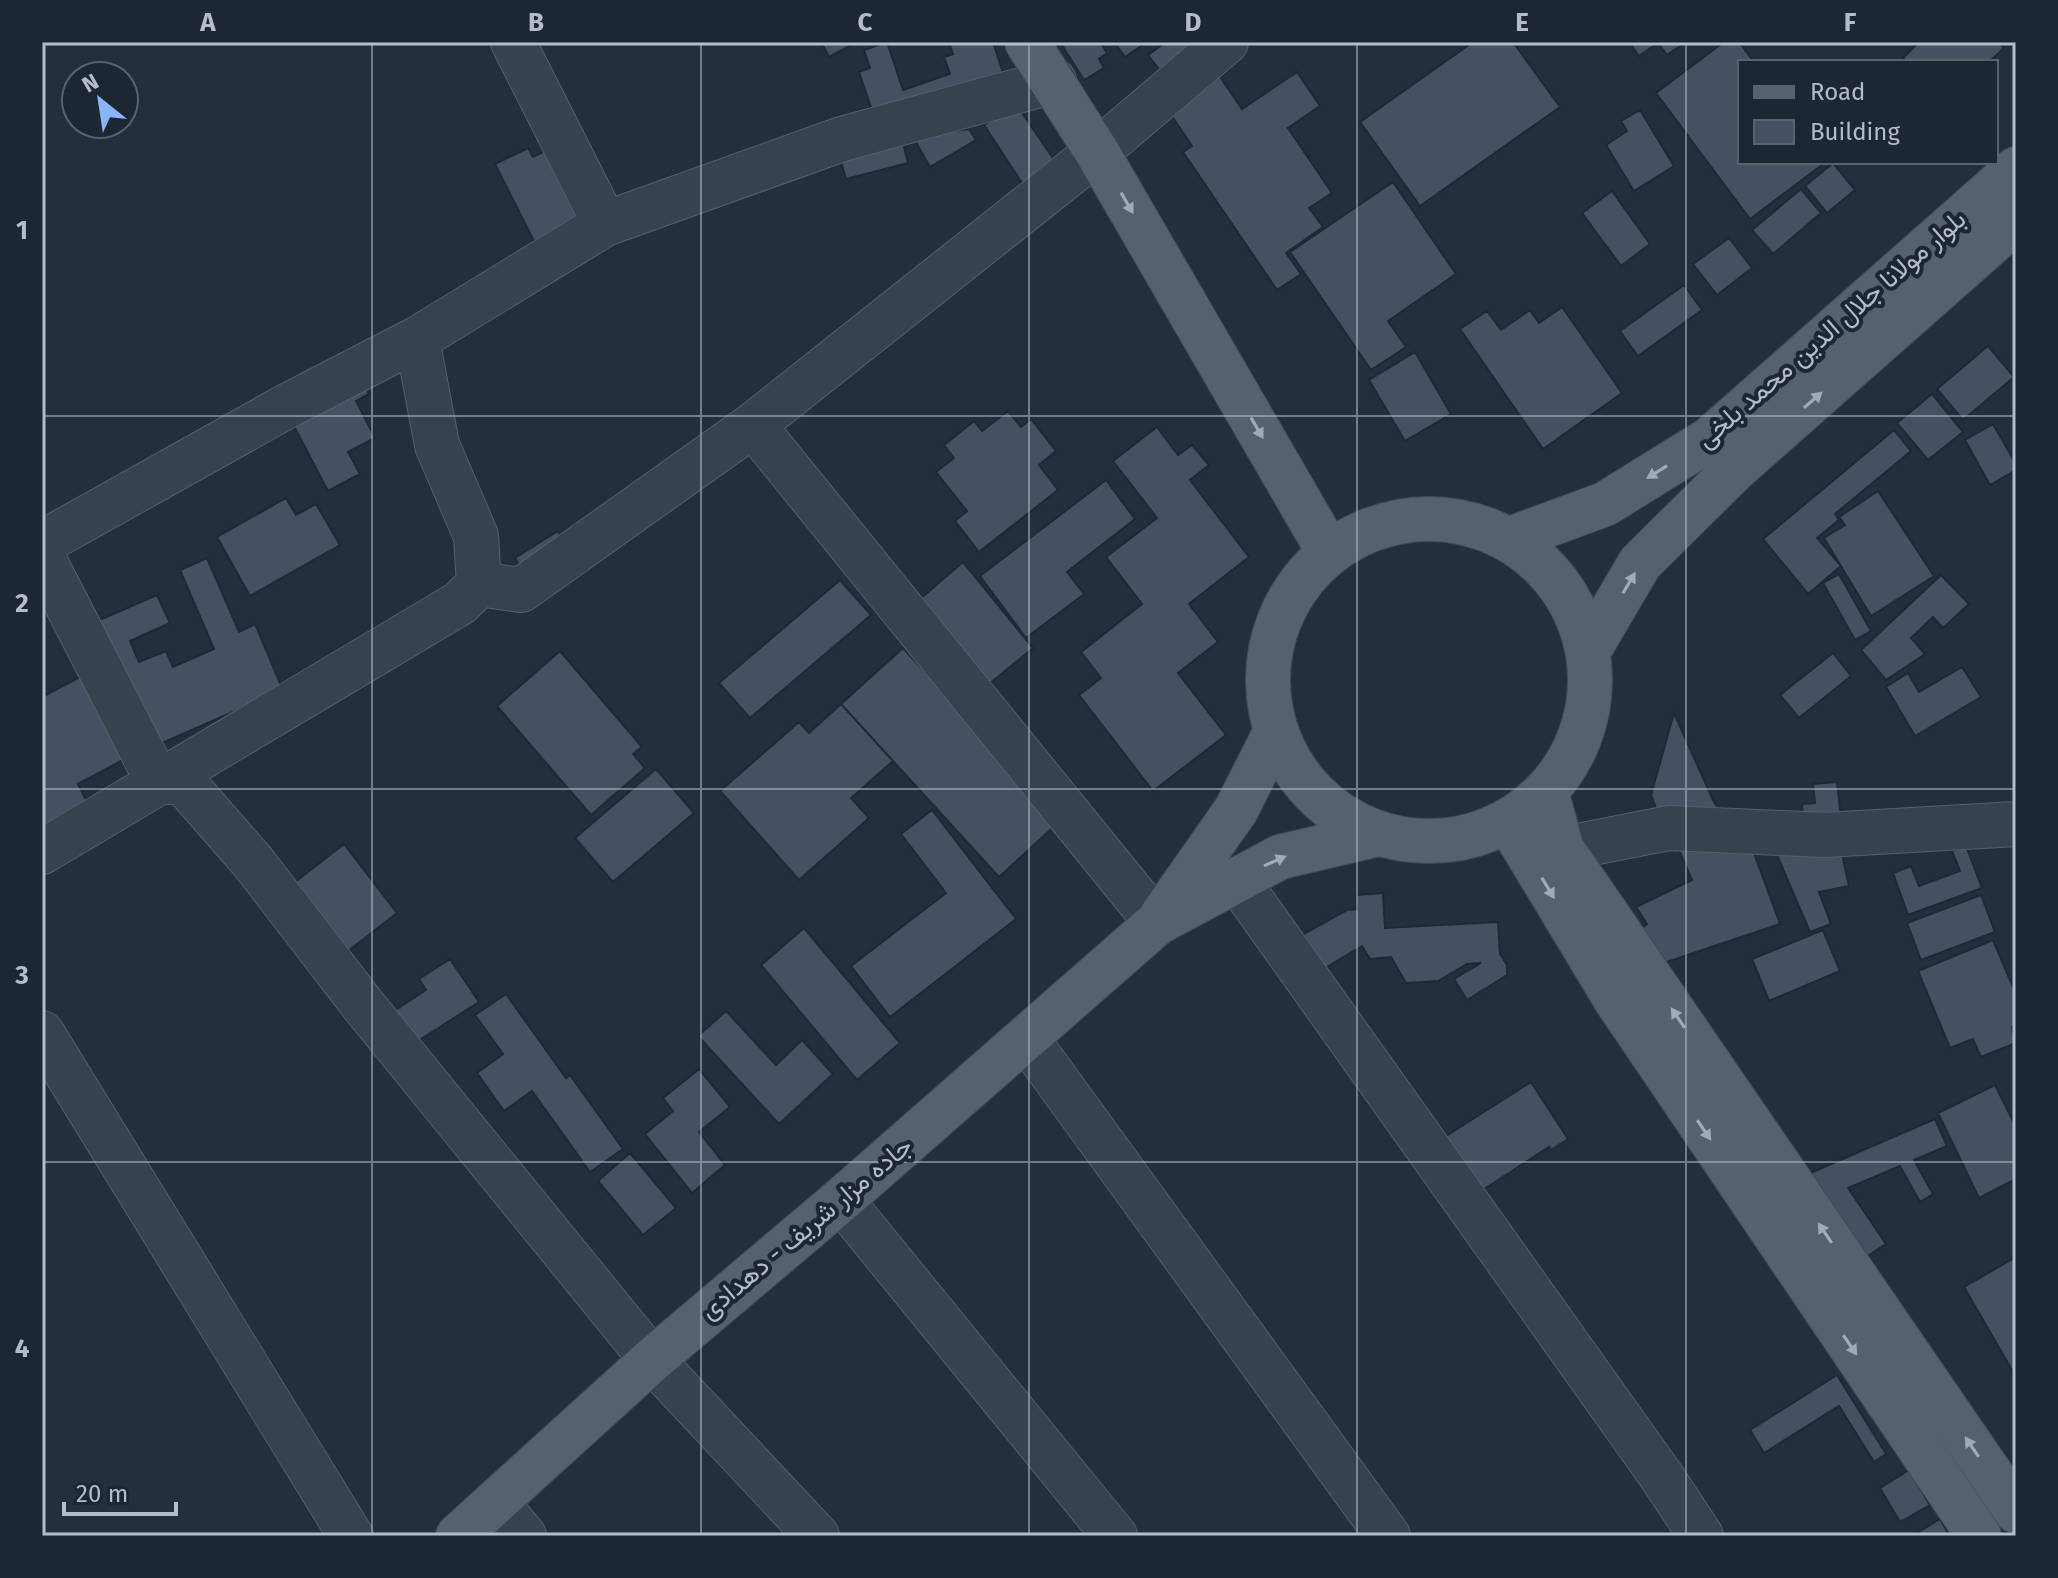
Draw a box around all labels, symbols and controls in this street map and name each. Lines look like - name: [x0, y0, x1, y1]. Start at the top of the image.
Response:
- text: A: [199, 7, 216, 38]
- text: B: [528, 7, 544, 38]
- text: C: [858, 7, 873, 38]
- text: D: [1185, 7, 1202, 38]
- text: E: [1515, 7, 1529, 38]
- text: F: [1844, 7, 1857, 38]
- north arrow: [60, 60, 140, 140]
- legend: [1738, 60, 1998, 164]
- text: N: [77, 68, 103, 98]
- text: Road: [1810, 78, 1865, 106]
- text: Building: [1810, 118, 1900, 146]
- one-way arrow: [1120, 192, 1134, 214]
- street label: بلوار مولانا جلال الدین محمد بلخی: [1690, 203, 1972, 455]
- text: 1: [16, 215, 28, 246]
- one-way arrow: [1802, 392, 1822, 409]
- one-way arrow: [1250, 417, 1264, 440]
- one-way arrow: [1646, 464, 1668, 478]
- one-way arrow: [1621, 572, 1635, 594]
- text: 2: [15, 588, 29, 619]
- one-way arrow: [1263, 854, 1287, 867]
- one-way arrow: [1541, 877, 1555, 899]
- text: 3: [14, 960, 29, 991]
- one-way arrow: [1671, 1007, 1686, 1029]
- one-way arrow: [1696, 1119, 1711, 1140]
- street label: جاده مزار شریف - دهدادی: [693, 1130, 919, 1326]
- one-way arrow: [1818, 1222, 1833, 1243]
- text: 4: [15, 1333, 30, 1364]
- one-way arrow: [1842, 1335, 1857, 1356]
- one-way arrow: [1965, 1436, 1980, 1458]
- scale bar: [64, 1466, 176, 1516]
- text: 20 m: [76, 1480, 128, 1508]

